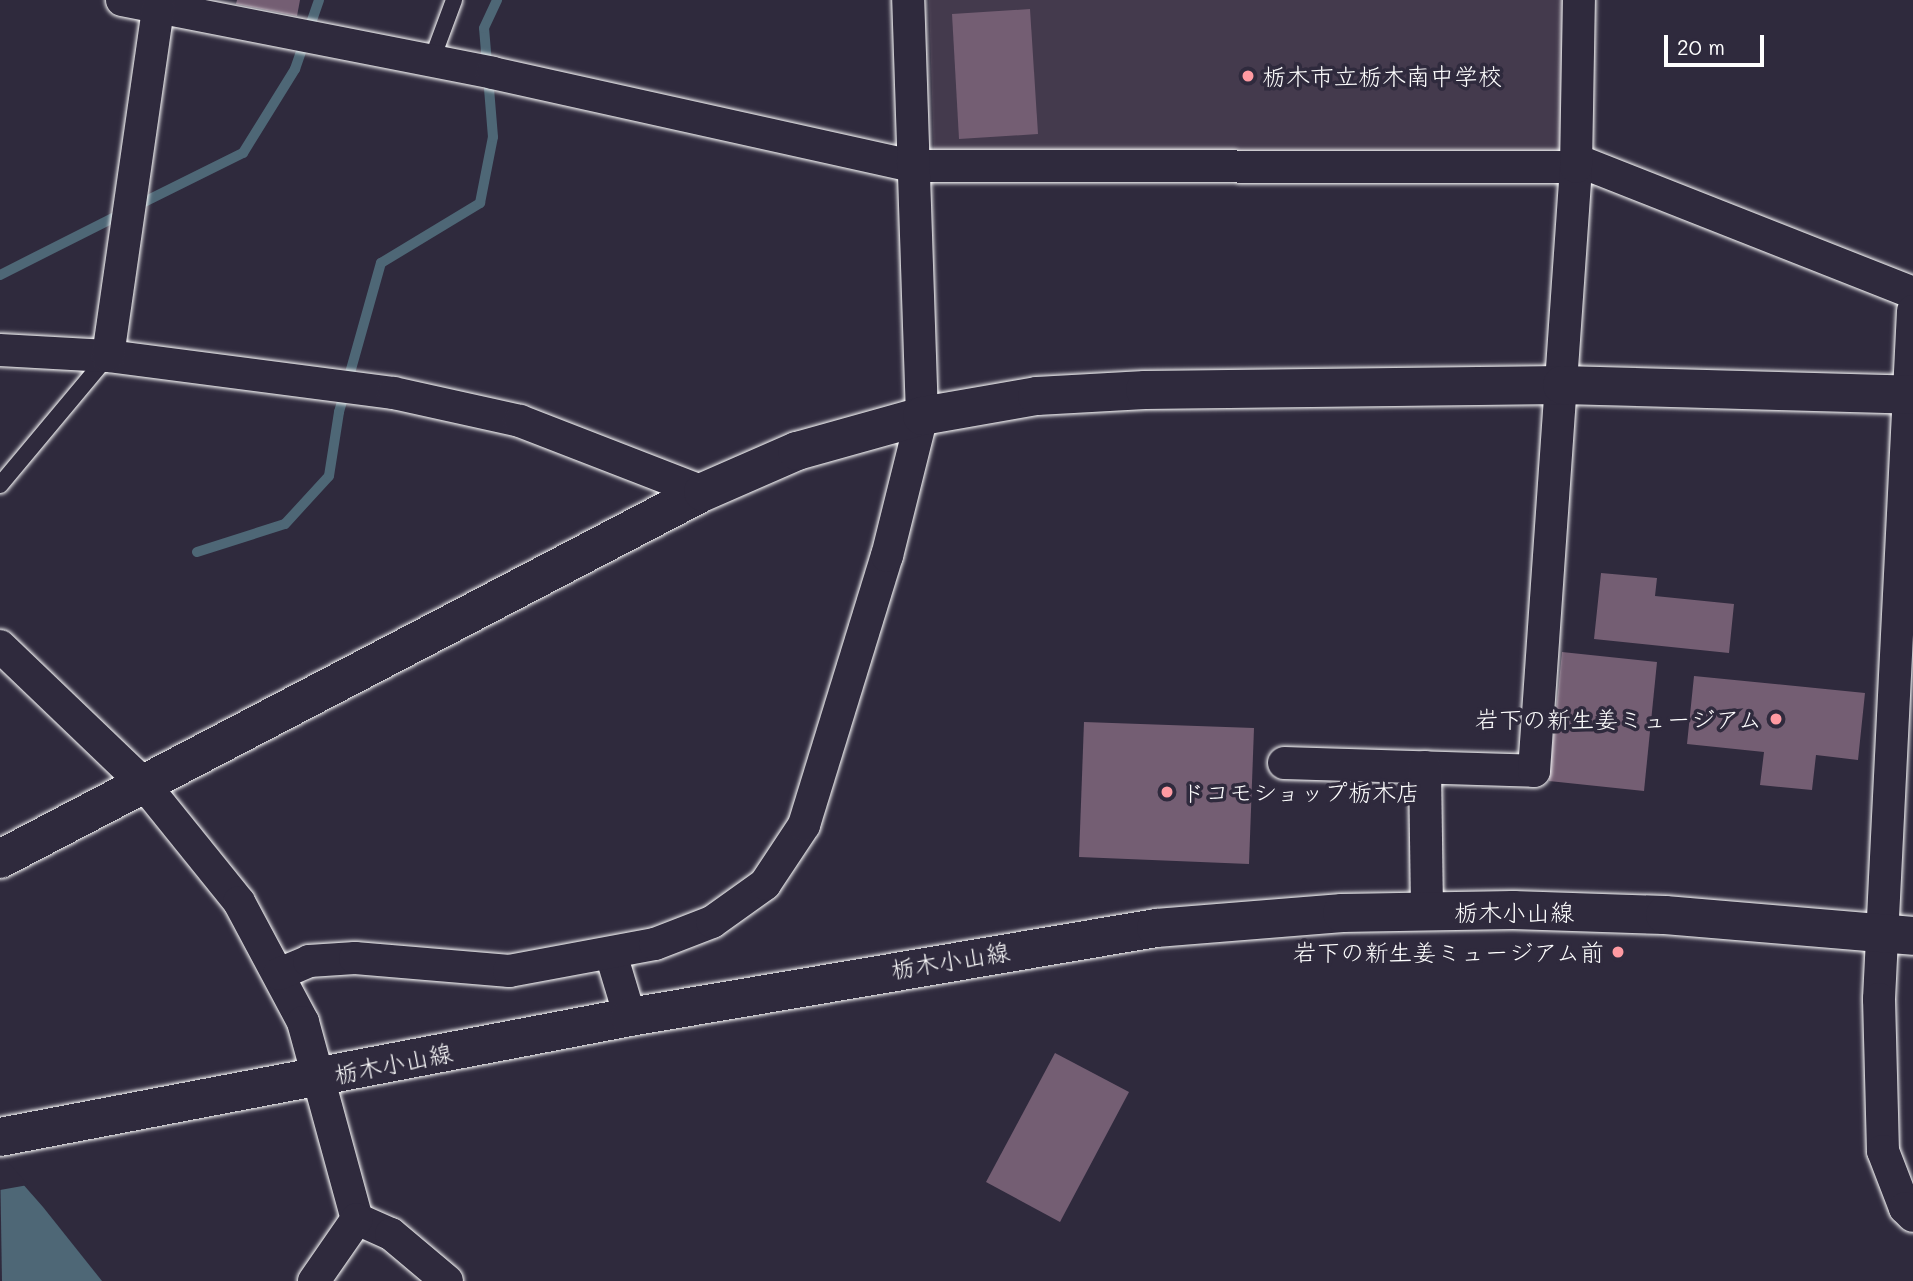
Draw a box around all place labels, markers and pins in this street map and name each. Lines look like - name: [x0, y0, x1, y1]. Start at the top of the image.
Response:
- place label: 栃木市立栃木南中学校: [1262, 62, 1502, 90]
- marker: 栃木市立栃木南中学校: [1240, 68, 1256, 84]
- place label: 岩下の新生姜ミュージアム: [1474, 705, 1762, 733]
- marker: 岩下の新生姜ミュージアム: [1768, 711, 1784, 727]
- place label: ドコモショップ栃木店: [1181, 778, 1421, 806]
- marker: ドコモショップ栃木店: [1159, 784, 1175, 800]
- place label: 岩下の新生姜ミュージアム前: [1292, 938, 1604, 966]
- marker: 岩下の新生姜ミュージアム前: [1610, 944, 1626, 960]

